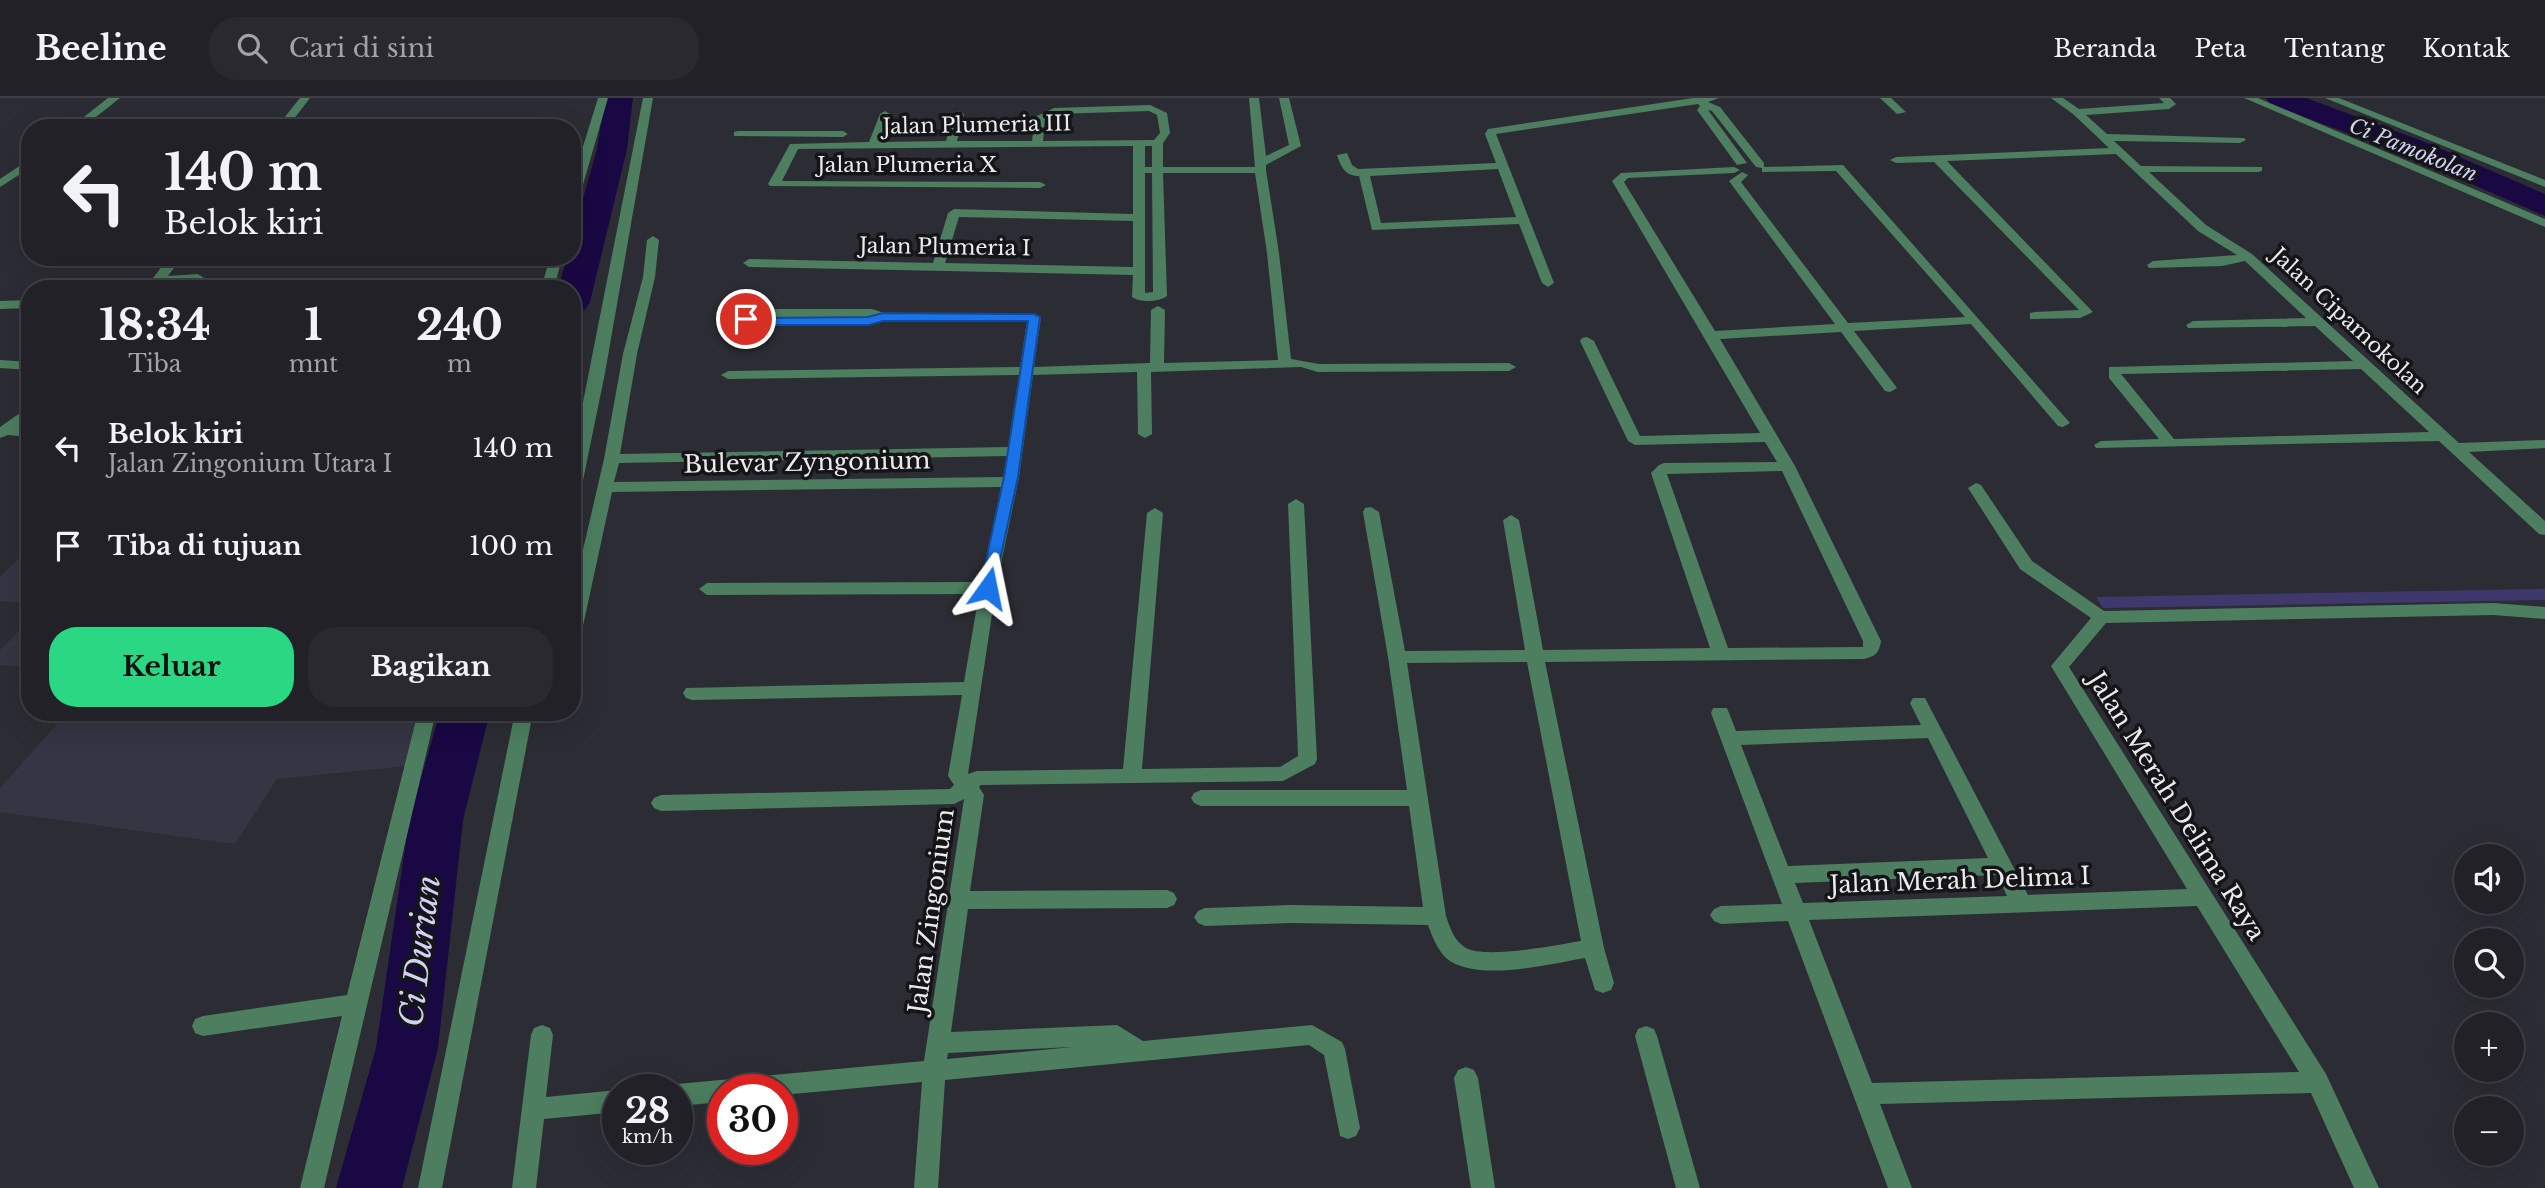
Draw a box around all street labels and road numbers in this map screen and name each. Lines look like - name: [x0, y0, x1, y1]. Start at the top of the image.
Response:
- street label: Jalan Plumeria III: [879, 110, 1072, 140]
- street label: Jalan Plumeria X: [814, 152, 998, 178]
- street label: Jalan Plumeria I: [856, 232, 1031, 261]
- street label: Jalan Cipamokolan: [2264, 240, 2432, 400]
- street label: Bulevar Zyngonium: [683, 445, 931, 479]
- street label: Jalan Merah Delima Raya: [2081, 664, 2272, 946]
- street label: Jalan Zingonium: [902, 807, 960, 1018]
- street label: Jalan Merah Delima I: [1826, 861, 2091, 899]

